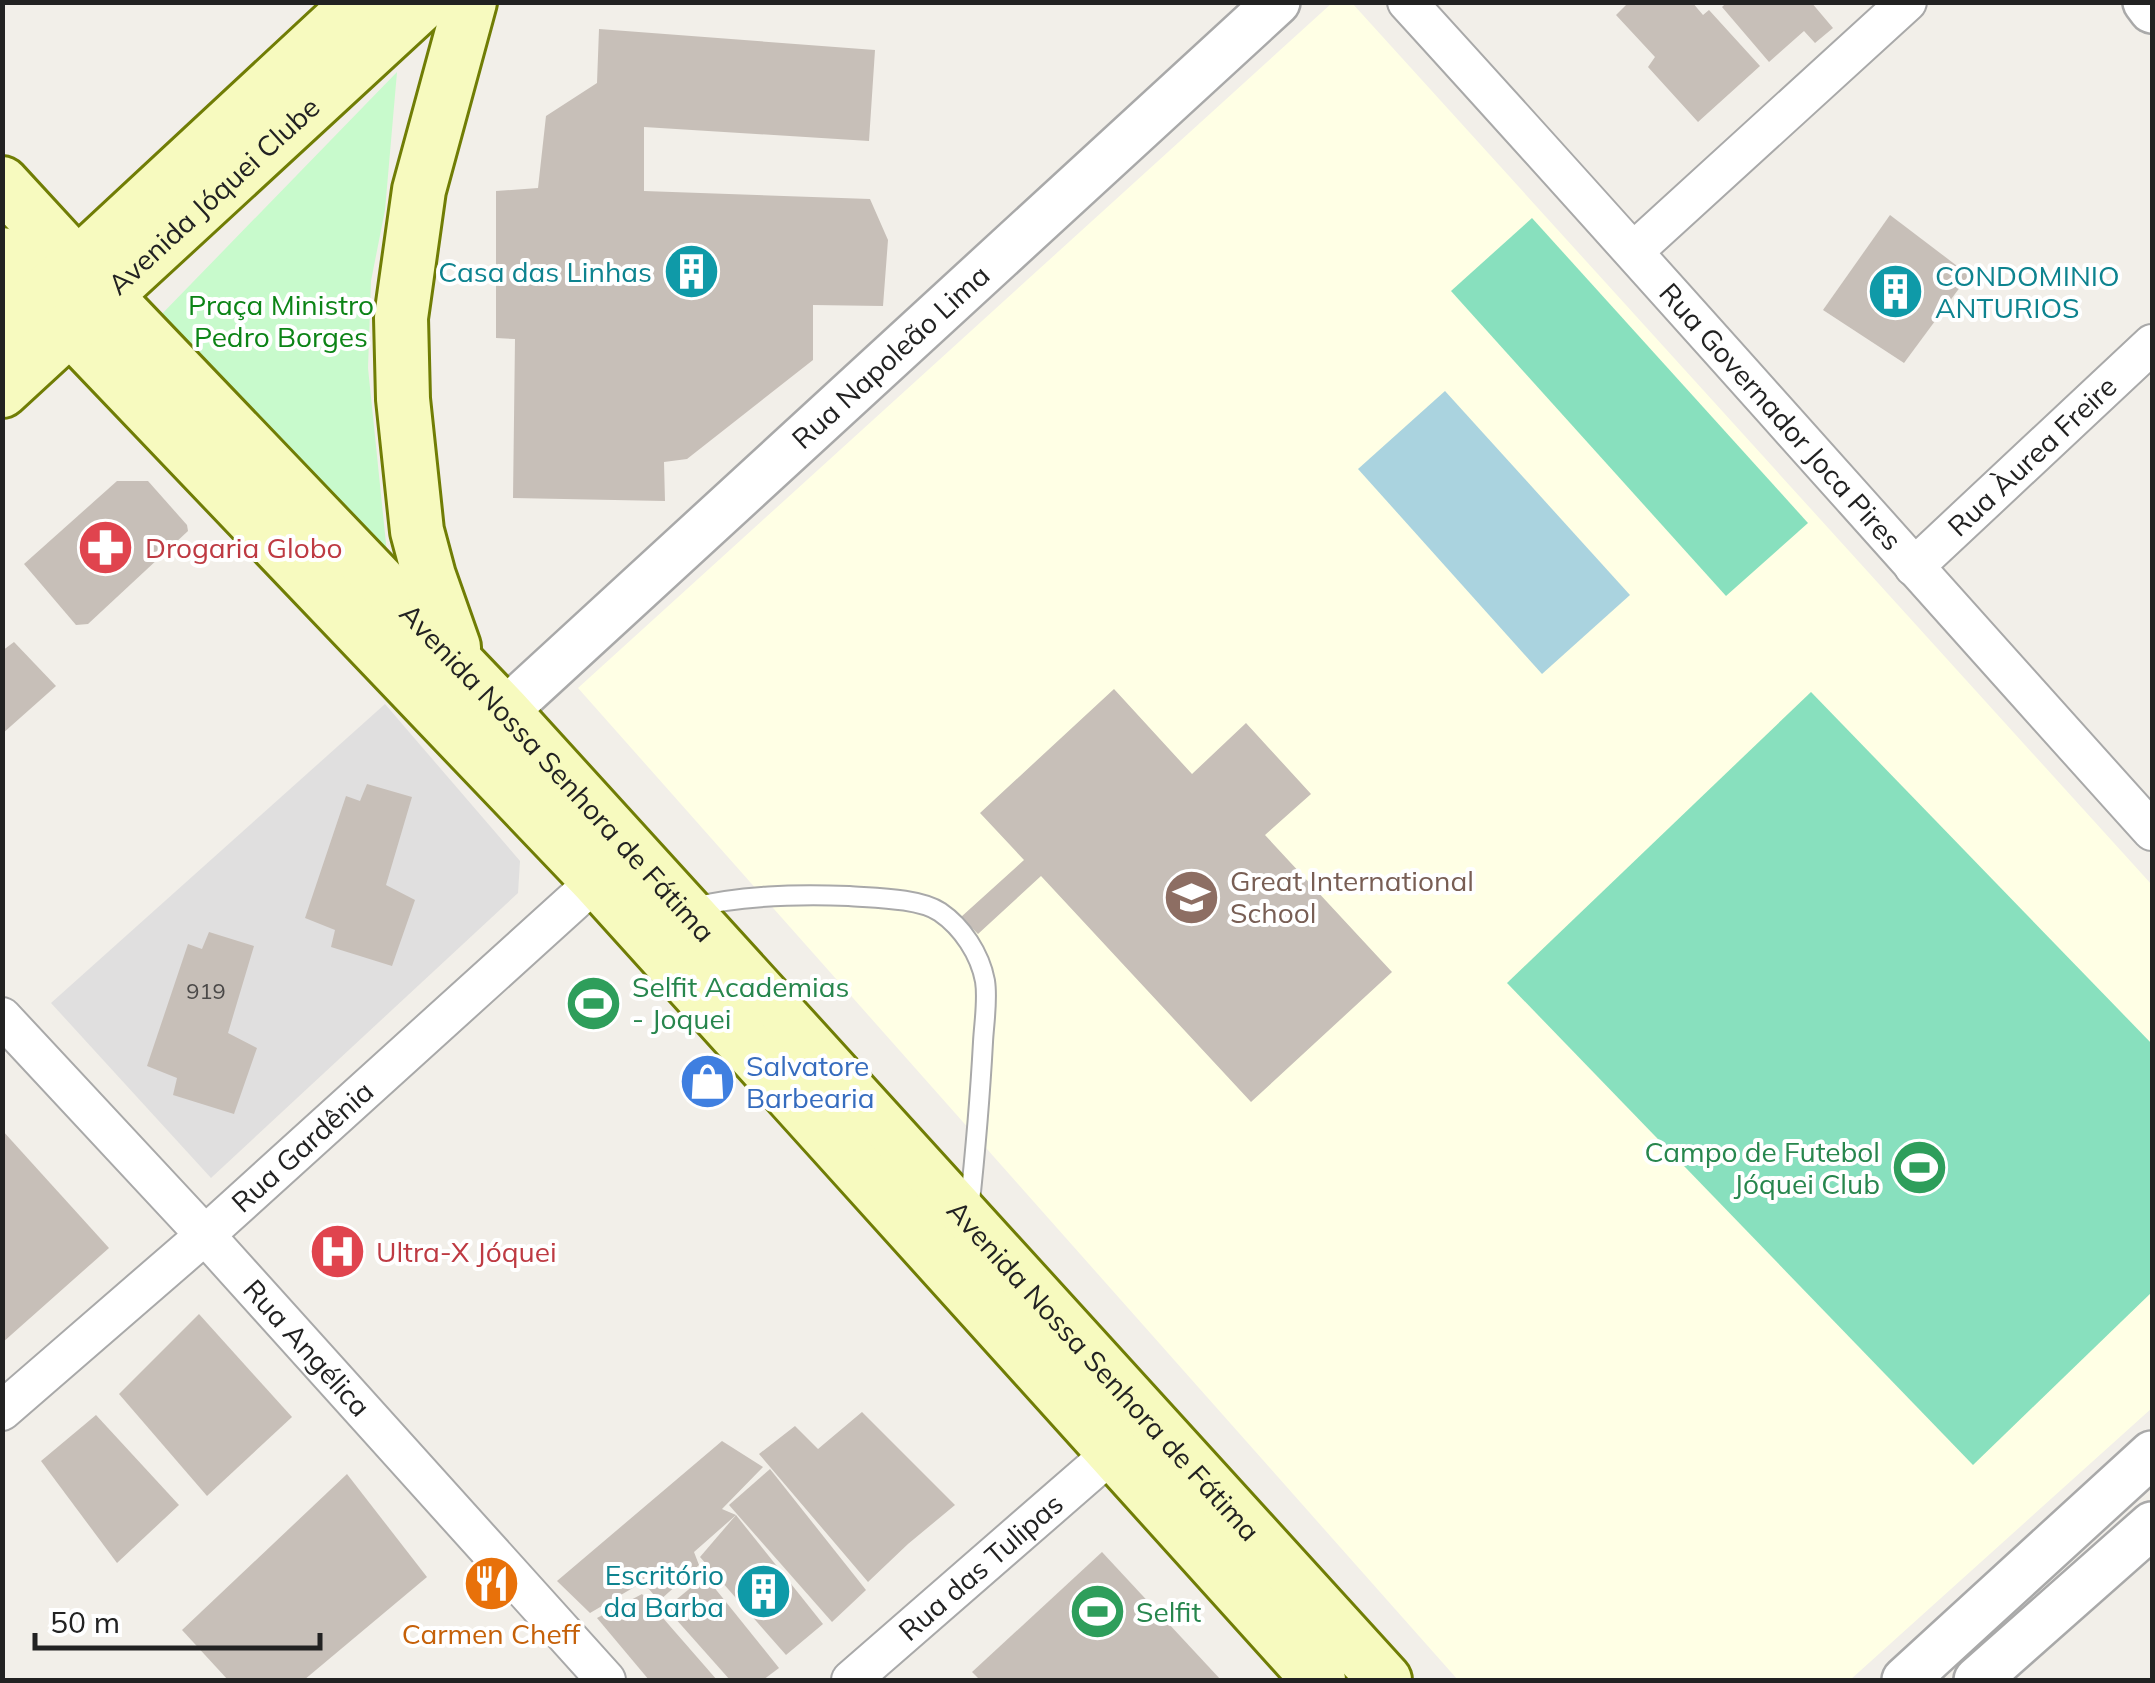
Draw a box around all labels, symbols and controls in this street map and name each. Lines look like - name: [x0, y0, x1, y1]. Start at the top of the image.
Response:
- street label: Avenida Jóquei Clube: [100, 89, 326, 302]
- building icon: Casa das Linhas: [661, 242, 721, 302]
- place label: Casa das Linhas: [438, 254, 652, 289]
- street label: Rua Napoleão Lima: [784, 257, 996, 456]
- place label: CONDOMINIO ANTURIOS: [1935, 258, 2120, 325]
- building icon: CONDOMINIO ANTURIOS: [1866, 262, 1926, 322]
- street label: Rua Governador Joca Pires: [1652, 275, 1910, 557]
- park label: Praça Ministro Pedro Borges: [188, 287, 374, 354]
- street label: Rua Àurea Freire: [1940, 368, 2124, 543]
- pharmacy icon: Drogaria Globo: [76, 518, 136, 578]
- place label: Drogaria Globo: [145, 530, 342, 565]
- street label: Avenida Nossa Senhora de Fátima: [393, 596, 722, 949]
- place label: Great International School: [1230, 863, 1474, 930]
- school or university icon: Great International School: [1161, 867, 1221, 927]
- place label: Selfit Academias - Joquei: [632, 969, 849, 1036]
- sports icon: Selfit Academias - Joquei: [563, 973, 623, 1033]
- house number: 919: [186, 977, 226, 1005]
- place label: Salvatore Barbearia: [746, 1048, 874, 1115]
- shop icon: Salvatore Barbearia: [677, 1052, 737, 1112]
- street label: Rua Gardênia: [224, 1073, 380, 1219]
- place label: Campo de Futebol Jóquei Club: [1645, 1134, 1880, 1201]
- sports icon: Campo de Futebol Jóquei Club: [1889, 1138, 1949, 1198]
- street label: Avenida Nossa Senhora de Fátima: [940, 1193, 1268, 1548]
- hospital icon: Ultra-X Jóquei: [307, 1222, 367, 1282]
- place label: Ultra-X Jóquei: [376, 1234, 557, 1269]
- street label: Rua Angélica: [236, 1272, 378, 1424]
- street label: Rua das Tulipas: [891, 1486, 1070, 1648]
- restaurant icon: Carmen Cheff: [461, 1553, 521, 1613]
- place label: Escritório da Barba: [603, 1557, 724, 1624]
- building icon: Escritório da Barba: [733, 1561, 793, 1621]
- sports icon: Selfit: [1067, 1582, 1127, 1642]
- scale bar: [35, 1588, 320, 1650]
- place label: Selfit: [1136, 1594, 1201, 1629]
- text: 50 m: [50, 1603, 120, 1641]
- place label: Carmen Cheff: [402, 1616, 581, 1651]

